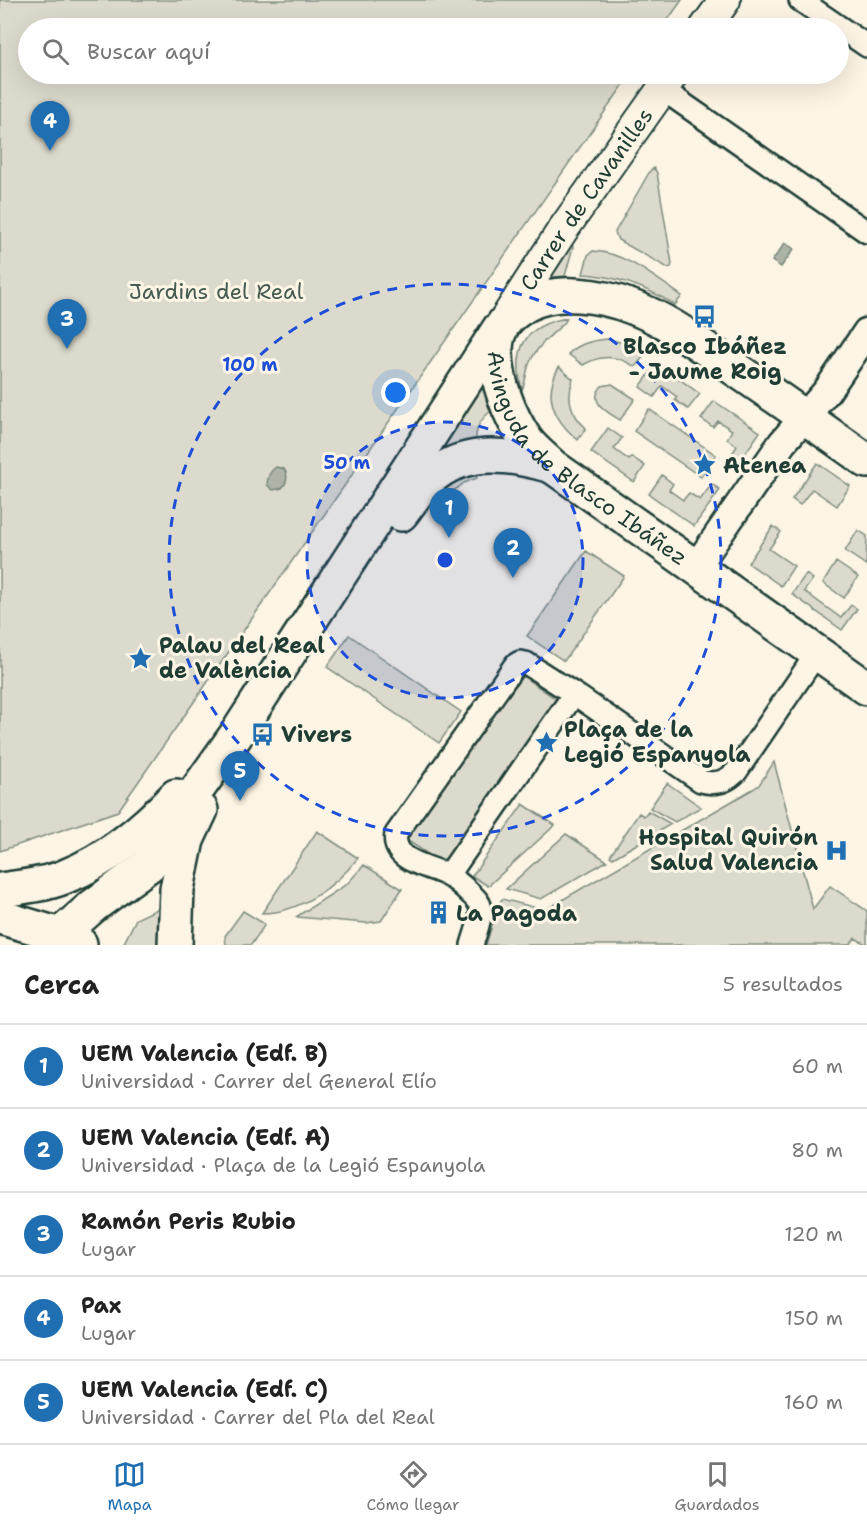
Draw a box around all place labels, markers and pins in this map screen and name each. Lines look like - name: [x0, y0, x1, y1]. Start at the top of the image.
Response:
- pin: 4: [31, 102, 70, 151]
- pin: 3: [48, 300, 86, 349]
- bus stop icon: Blasco Ibáñez - Jaume Roig: [692, 304, 718, 330]
- place label: Blasco Ibáñez - Jaume Roig: [623, 332, 787, 386]
- place label: Atenea: [723, 451, 806, 480]
- place icon: Atenea: [692, 452, 718, 478]
- pin: 1: [430, 488, 468, 538]
- pin: 2: [494, 528, 532, 578]
- centre of rings: [435, 550, 455, 570]
- place label: Palau del Real de València: [159, 631, 325, 685]
- place icon: Palau del Real de València: [128, 645, 154, 671]
- place label: Plaça de la Legió Espanyola: [564, 715, 751, 769]
- place label: Vivers: [281, 720, 352, 749]
- bus stop icon: Vivers: [250, 721, 276, 747]
- place icon: Plaça de la Legió Espanyola: [533, 729, 559, 755]
- pin: 5: [220, 752, 260, 801]
- place label: Hospital Quirón Salud Valencia: [639, 823, 818, 877]
- hospital icon: Hospital Quirón Salud Valencia: [823, 837, 849, 863]
- place label: La Pagoda: [456, 899, 577, 928]
- building icon: La Pagoda: [425, 900, 451, 926]

